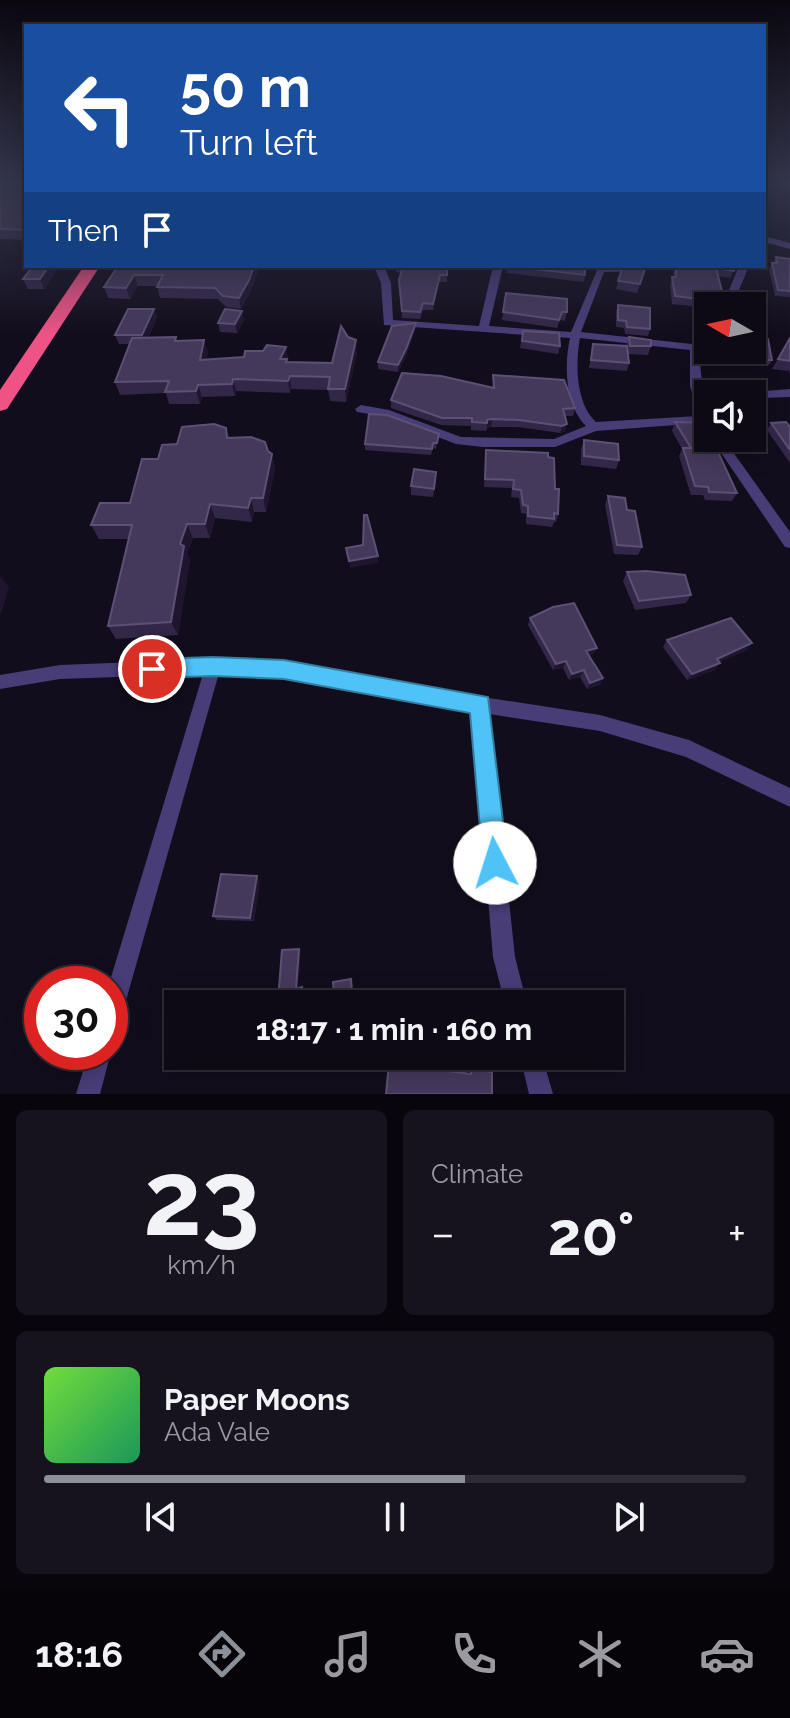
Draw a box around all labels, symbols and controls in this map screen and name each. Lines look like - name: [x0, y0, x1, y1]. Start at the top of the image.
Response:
- text: 50 m: [180, 54, 311, 120]
- icon: left: [48, 56, 152, 160]
- text: Turn left: [180, 121, 318, 163]
- icon: arrive: [135, 208, 179, 252]
- text: Then: [48, 213, 119, 248]
- north arrow: [694, 292, 766, 364]
- map controls: [694, 292, 766, 452]
- button: sound: [694, 380, 766, 452]
- pin: [118, 635, 186, 703]
- icon: arrive: [130, 647, 174, 691]
- position arrow: [453, 821, 537, 905]
- speed limit sign: 30: [24, 966, 128, 1070]
- text: 18:17 · 1 min · 160 m: [256, 1012, 532, 1047]
- text: 23: [143, 1137, 260, 1259]
- text: Climate: [431, 1159, 523, 1189]
- text: 20°: [548, 1199, 635, 1269]
- text: −: [431, 1208, 455, 1259]
- text: +: [728, 1208, 746, 1259]
- text: km/h: [167, 1250, 236, 1280]
- text: Paper Moons: [164, 1382, 350, 1417]
- text: Ada Vale: [164, 1417, 270, 1447]
- icon: previous: [139, 1495, 183, 1539]
- icon: pause: [373, 1495, 417, 1539]
- icon: next: [607, 1495, 651, 1539]
- icon: directions: [194, 1626, 250, 1682]
- icon: music: [320, 1626, 376, 1682]
- icon: phone: [446, 1626, 502, 1682]
- icon: climate: [572, 1626, 628, 1682]
- icon: car: [699, 1626, 755, 1682]
- text: 18:16: [35, 1633, 123, 1675]

